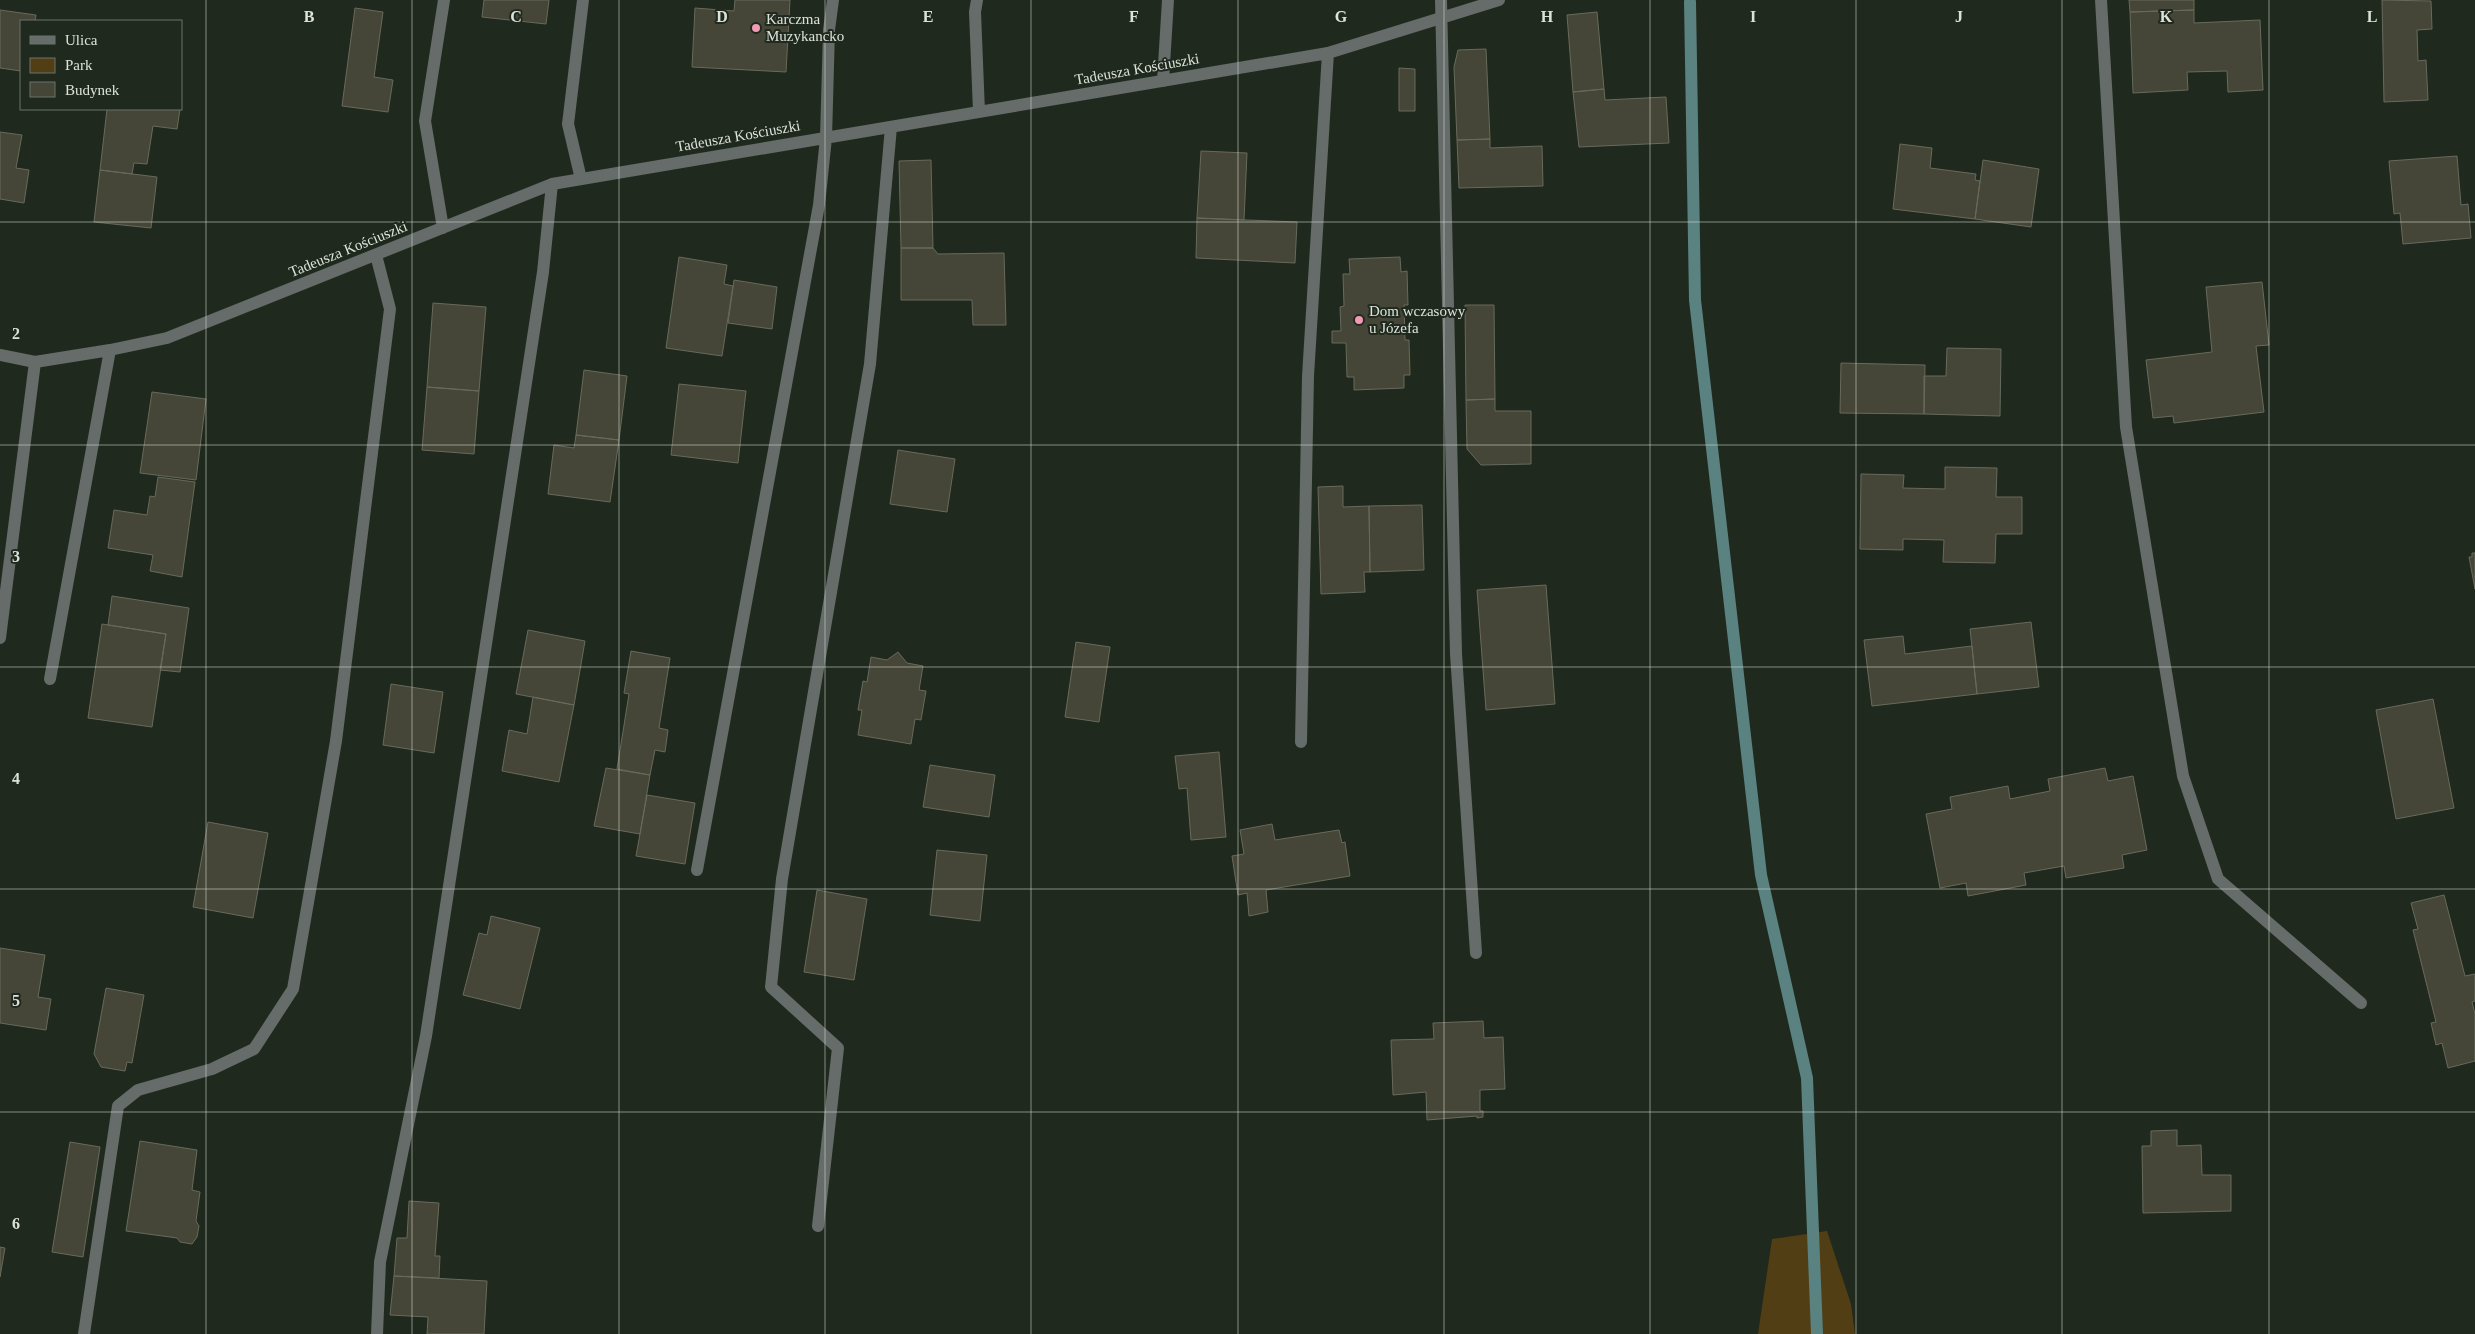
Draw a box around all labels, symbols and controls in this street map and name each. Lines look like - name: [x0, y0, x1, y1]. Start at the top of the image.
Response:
- text: B: [304, 8, 315, 25]
- text: C: [510, 8, 522, 25]
- text: D: [716, 8, 728, 25]
- text: E: [923, 8, 933, 25]
- text: F: [1129, 8, 1139, 25]
- text: G: [1335, 8, 1348, 25]
- text: H: [1541, 8, 1554, 25]
- text: I: [1750, 8, 1756, 25]
- text: J: [1955, 8, 1963, 25]
- text: K: [2160, 8, 2173, 25]
- text: L: [2367, 8, 2377, 25]
- place label: Karczma Muzykancko: [766, 11, 844, 44]
- legend: [20, 20, 182, 110]
- marker: Karczma Muzykancko: [750, 22, 762, 34]
- text: Ulica: [65, 32, 98, 48]
- street label: Tadeusza Kościuszki: [1074, 50, 1200, 88]
- text: Park: [65, 57, 93, 73]
- text: Budynek: [65, 82, 120, 98]
- street label: Tadeusza Kościuszki: [675, 117, 801, 155]
- street label: Tadeusza Kościuszki: [287, 218, 409, 280]
- place label: Dom wczasowy u Józefa: [1369, 303, 1466, 336]
- marker: Dom wczasowy u Józefa: [1353, 314, 1365, 326]
- text: 2: [12, 325, 20, 342]
- text: 3: [12, 548, 20, 565]
- text: 4: [12, 770, 20, 787]
- text: 5: [12, 992, 20, 1009]
- text: 6: [12, 1215, 20, 1232]

